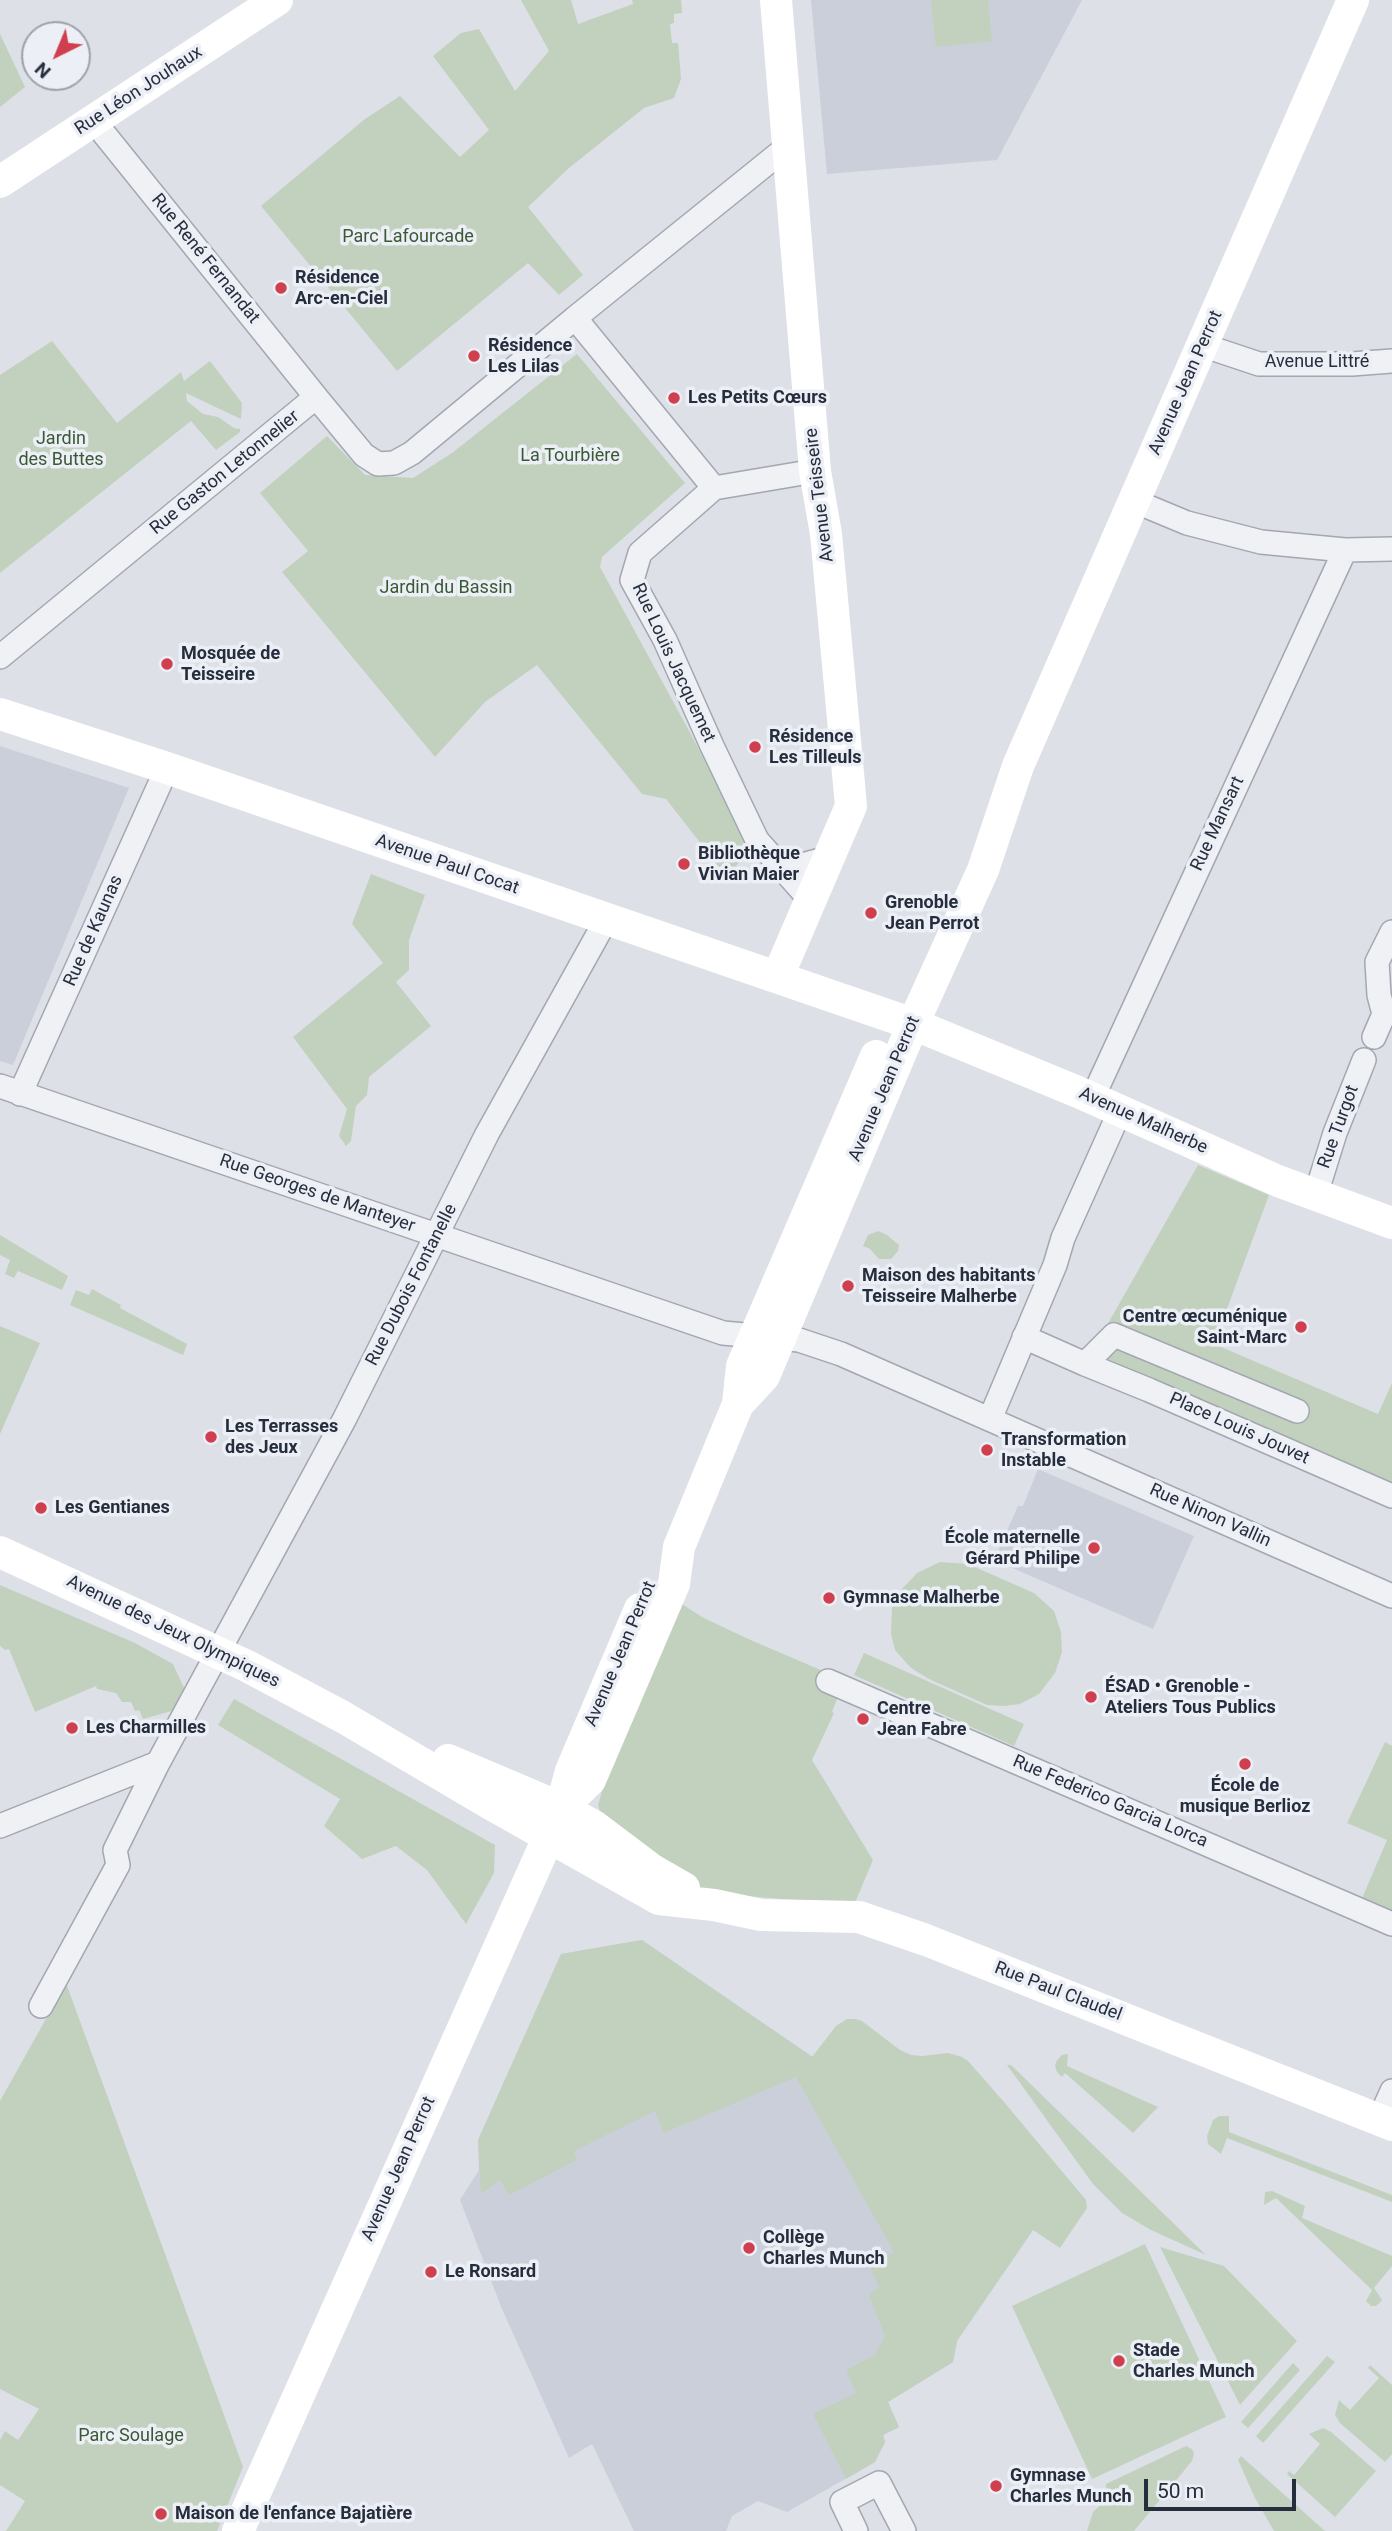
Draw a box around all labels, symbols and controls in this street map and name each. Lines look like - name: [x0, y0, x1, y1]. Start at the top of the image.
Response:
- north arrow: [21, 21, 91, 91]
- street label: Rue Léon Jouhaux: [71, 42, 207, 140]
- text: N: [30, 57, 55, 83]
- street label: Rue René Fernandat: [146, 190, 264, 328]
- park label: Parc Lafourcade: [342, 226, 474, 248]
- place label: Résidence Arc-en-Ciel: [295, 267, 388, 310]
- marker: Résidence Arc-en-Ciel: [273, 280, 289, 296]
- street label: Avenue Jean Perrot: [1144, 307, 1228, 459]
- place label: Résidence Les Lilas: [488, 335, 572, 378]
- marker: Résidence Les Lilas: [466, 348, 482, 364]
- street label: Avenue Littré: [1265, 351, 1369, 373]
- place label: Les Petits Cœurs: [688, 387, 827, 409]
- marker: Les Petits Cœurs: [666, 390, 682, 406]
- street label: Rue Gaston Letonnelier: [146, 406, 304, 540]
- street label: Avenue Teisseire: [801, 427, 839, 563]
- park label: Jardin des Buttes: [18, 428, 104, 471]
- park label: La Tourbière: [520, 445, 620, 467]
- park label: Jardin du Bassin: [379, 577, 513, 599]
- street label: Rue Louis Jacquemet: [627, 580, 719, 746]
- place label: Mosquée de Teisseire: [181, 643, 280, 686]
- marker: Mosquée de Teisseire: [159, 656, 175, 672]
- place label: Résidence Les Tilleuls: [769, 726, 861, 768]
- marker: Résidence Les Tilleuls: [747, 739, 763, 755]
- street label: Rue Mansart: [1187, 773, 1249, 875]
- street label: Avenue Paul Cocat: [372, 830, 522, 900]
- place label: Bibliothèque Vivian Maier: [698, 843, 800, 886]
- marker: Bibliothèque Vivian Maier: [676, 856, 692, 872]
- street label: Rue de Kaunas: [60, 872, 128, 990]
- place label: Grenoble Jean Perrot: [885, 892, 979, 934]
- marker: Grenoble Jean Perrot: [863, 905, 879, 921]
- street label: Avenue Jean Perrot: [845, 1013, 925, 1165]
- street label: Rue Turgot: [1314, 1082, 1364, 1172]
- street label: Avenue Malherbe: [1075, 1083, 1211, 1159]
- street label: Rue Georges de Manteyer: [216, 1150, 418, 1238]
- street label: Rue Dubois Fontanelle: [362, 1200, 462, 1370]
- place label: Maison des habitants Teisseire Malherbe: [862, 1265, 1035, 1308]
- marker: Maison des habitants Teisseire Malherbe: [840, 1278, 856, 1294]
- place label: Centre œcuménique Saint-Marc: [1123, 1306, 1287, 1348]
- marker: Centre œcuménique Saint-Marc: [1293, 1319, 1309, 1335]
- street label: Place Louis Jouvet: [1166, 1388, 1312, 1470]
- place label: Les Terrasses des Jeux: [225, 1416, 338, 1458]
- marker: Les Terrasses des Jeux: [203, 1429, 219, 1445]
- place label: Transformation Instable: [1001, 1429, 1126, 1472]
- marker: Transformation Instable: [979, 1442, 995, 1458]
- street label: Rue Ninon Vallin: [1146, 1480, 1274, 1552]
- place label: Les Gentianes: [55, 1497, 170, 1519]
- marker: Les Gentianes: [33, 1500, 49, 1516]
- place label: École maternelle Gérard Philipe: [945, 1527, 1080, 1570]
- marker: École maternelle Gérard Philipe: [1086, 1540, 1102, 1556]
- street label: Avenue des Jeux Olympiques: [63, 1571, 283, 1693]
- street label: Avenue Jean Perrot: [581, 1578, 661, 1730]
- place label: Gymnase Malherbe: [843, 1587, 999, 1609]
- marker: Gymnase Malherbe: [821, 1590, 837, 1606]
- place label: ÉSAD • Grenoble - Ateliers Tous Publics: [1105, 1676, 1276, 1718]
- marker: ÉSAD • Grenoble - Ateliers Tous Publics: [1083, 1689, 1099, 1705]
- place label: Centre Jean Fabre: [877, 1698, 966, 1740]
- marker: Centre Jean Fabre: [855, 1711, 871, 1727]
- place label: Les Charmilles: [86, 1717, 206, 1739]
- marker: Les Charmilles: [64, 1720, 80, 1736]
- street label: Rue Federico Garcia Lorca: [1009, 1751, 1211, 1853]
- marker: École de musique Berlioz: [1237, 1756, 1253, 1772]
- place label: École de musique Berlioz: [1180, 1775, 1310, 1817]
- street label: Rue Paul Claudel: [991, 1958, 1125, 2026]
- street label: Avenue Jean Perrot: [357, 2093, 441, 2245]
- place label: Collège Charles Munch: [763, 2227, 885, 2270]
- marker: Collège Charles Munch: [741, 2240, 757, 2256]
- place label: Le Ronsard: [445, 2261, 536, 2283]
- marker: Le Ronsard: [423, 2264, 439, 2280]
- place label: Stade Charles Munch: [1133, 2340, 1255, 2382]
- marker: Stade Charles Munch: [1111, 2353, 1127, 2369]
- park label: Parc Soulage: [78, 2425, 184, 2447]
- scale bar: [1147, 2464, 1299, 2508]
- place label: Gymnase Charles Munch: [1010, 2465, 1132, 2508]
- marker: Gymnase Charles Munch: [988, 2478, 1004, 2494]
- text: 50 m: [1157, 2479, 1204, 2503]
- place label: Maison de l'enfance Bajatière: [175, 2503, 412, 2525]
- marker: Maison de l'enfance Bajatière: [153, 2506, 169, 2522]

